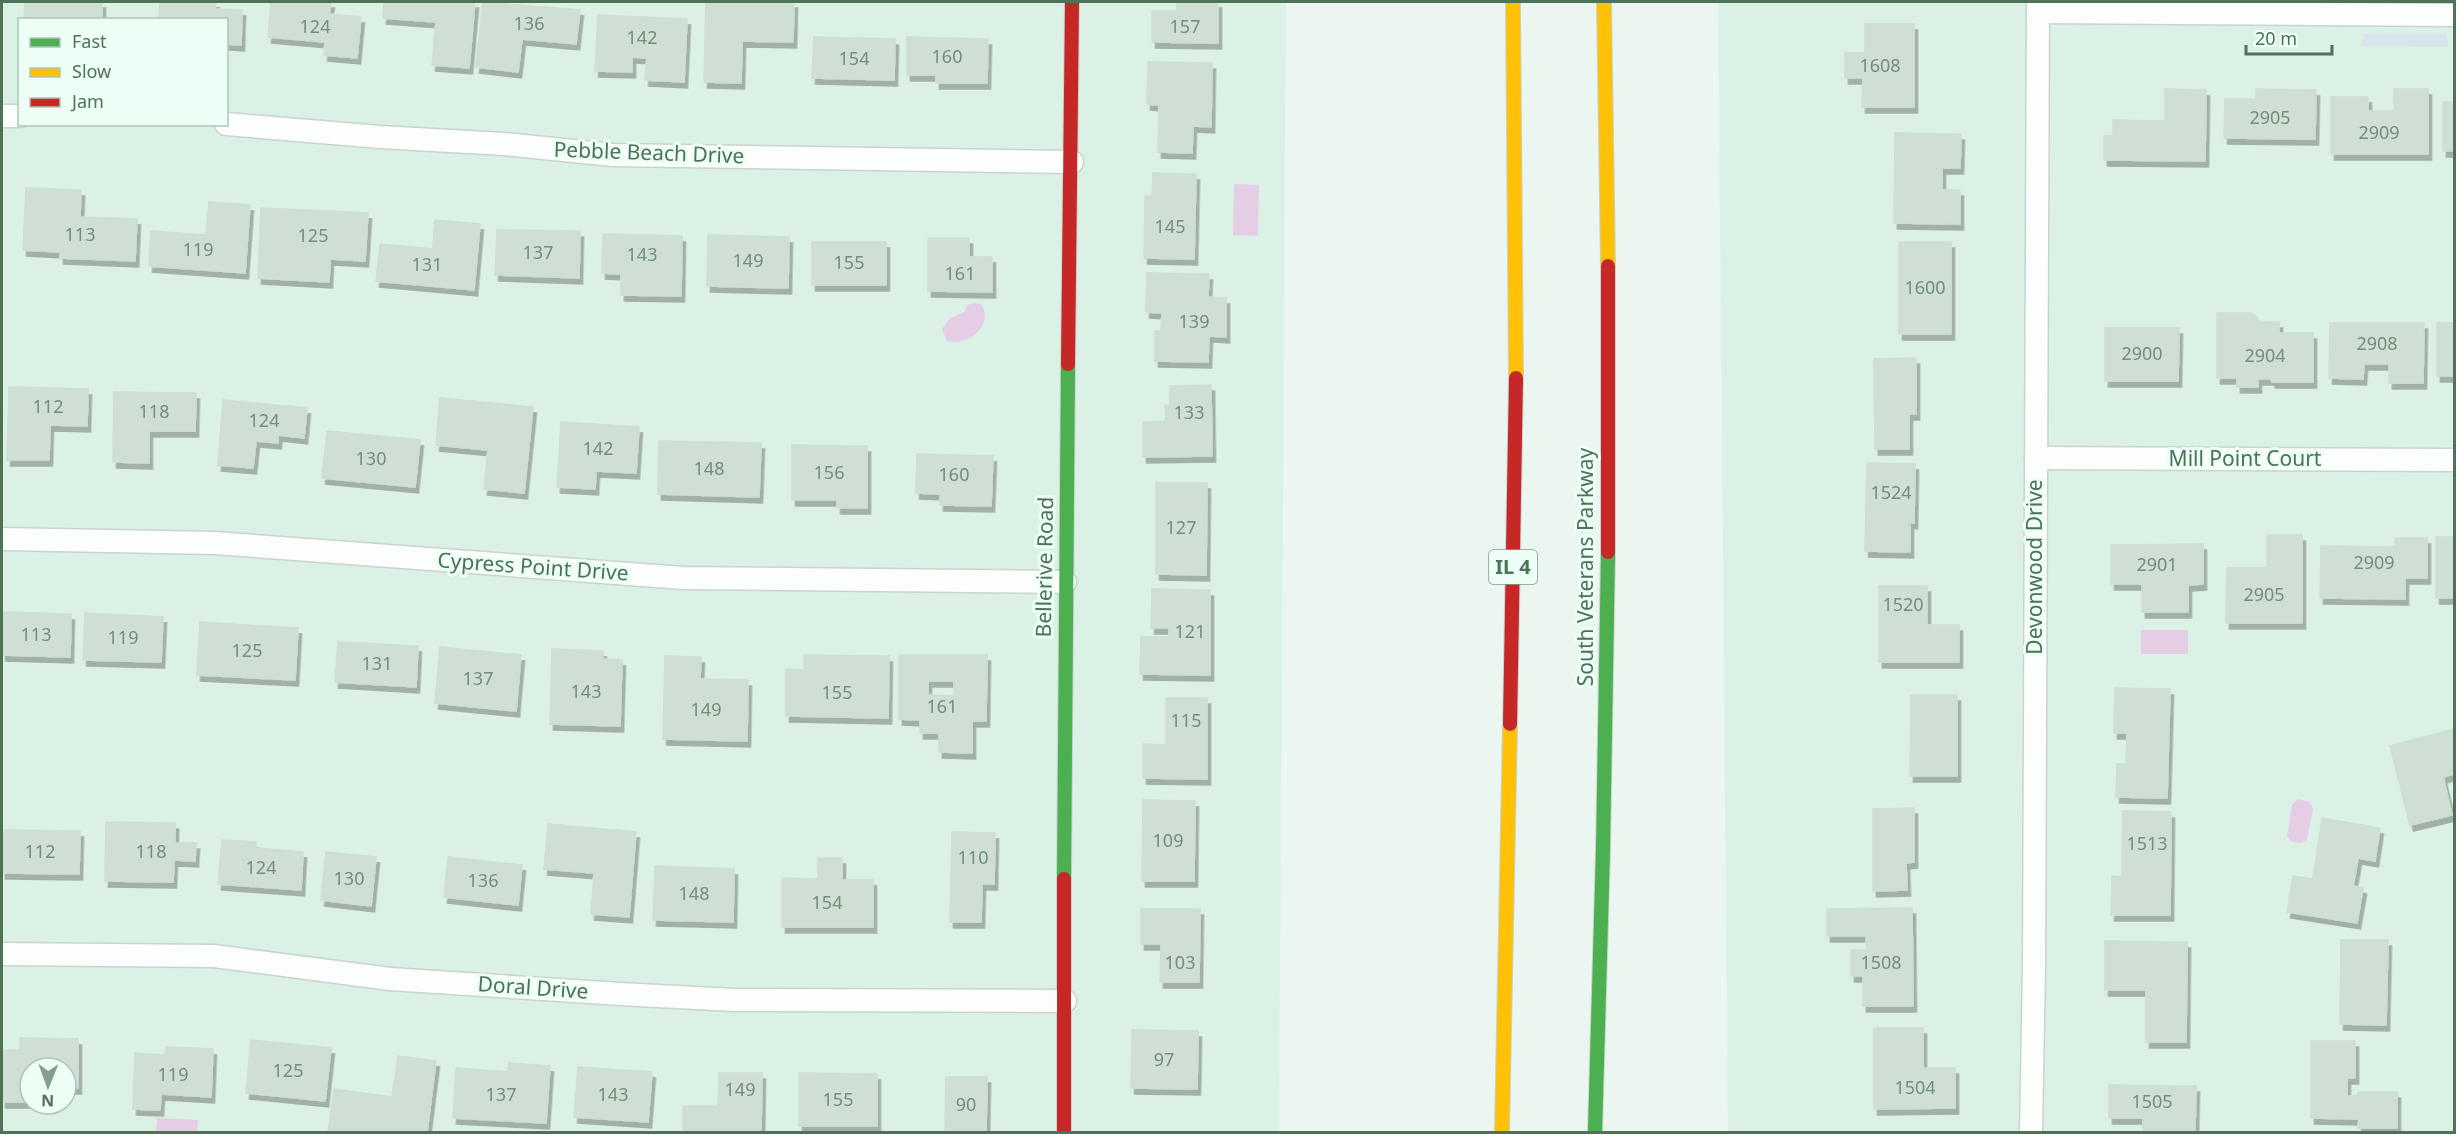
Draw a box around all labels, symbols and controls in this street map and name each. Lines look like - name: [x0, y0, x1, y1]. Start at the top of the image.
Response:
- house number: 136: [514, 11, 544, 35]
- house number: 124: [300, 14, 330, 38]
- house number: 157: [1170, 14, 1200, 38]
- legend: [18, 18, 228, 126]
- scale bar: [2246, 18, 2332, 56]
- house number: 142: [627, 25, 657, 49]
- text: 20 m: [2255, 26, 2297, 50]
- text: Fast: [72, 29, 107, 53]
- house number: 160: [932, 44, 962, 68]
- house number: 154: [839, 46, 869, 70]
- house number: 1608: [1859, 53, 1901, 77]
- text: Slow: [72, 59, 111, 83]
- text: Jam: [70, 89, 104, 113]
- house number: 2905: [2249, 105, 2291, 129]
- house number: 2909: [2358, 120, 2400, 144]
- street label: Pebble Beach Drive: [553, 135, 745, 169]
- house number: 145: [1155, 214, 1185, 238]
- house number: 113: [65, 222, 95, 246]
- house number: 125: [298, 223, 328, 247]
- house number: 119: [183, 237, 213, 261]
- house number: 137: [523, 240, 553, 264]
- house number: 143: [627, 242, 657, 266]
- house number: 149: [733, 248, 763, 272]
- house number: 155: [834, 250, 864, 274]
- house number: 131: [412, 252, 442, 276]
- house number: 161: [945, 261, 975, 285]
- house number: 1600: [1904, 275, 1946, 299]
- house number: 139: [1179, 309, 1209, 333]
- house number: 2908: [2356, 331, 2398, 355]
- house number: 2900: [2121, 341, 2163, 365]
- house number: 2904: [2244, 343, 2286, 367]
- house number: 112: [33, 394, 63, 418]
- house number: 118: [139, 399, 169, 423]
- house number: 133: [1174, 400, 1204, 424]
- house number: 124: [249, 408, 279, 432]
- house number: 142: [583, 436, 613, 460]
- street label: Mill Point Court: [2169, 444, 2322, 472]
- house number: 130: [356, 446, 386, 470]
- street label: South Veterans Parkway: [1571, 447, 1599, 686]
- house number: 148: [694, 456, 724, 480]
- house number: 156: [814, 460, 844, 484]
- house number: 160: [939, 462, 969, 486]
- street label: Devonwood Drive: [2020, 479, 2048, 655]
- house number: 1524: [1870, 480, 1912, 504]
- street label: Bellerive Road: [1029, 496, 1059, 638]
- house number: 127: [1166, 515, 1196, 539]
- street label: Cypress Point Drive: [437, 545, 629, 587]
- road number: IL 4: [1489, 550, 1537, 584]
- house number: 2909: [2353, 550, 2395, 574]
- house number: 2901: [2136, 552, 2178, 576]
- house number: 2905: [2243, 582, 2285, 606]
- house number: 1520: [1882, 592, 1924, 616]
- house number: 121: [1175, 619, 1205, 643]
- house number: 113: [21, 622, 51, 646]
- house number: 119: [108, 625, 138, 649]
- house number: 125: [232, 638, 262, 662]
- house number: 131: [362, 651, 392, 675]
- house number: 137: [463, 666, 493, 690]
- house number: 143: [571, 679, 601, 703]
- house number: 155: [822, 680, 852, 704]
- house number: 161: [927, 694, 957, 718]
- house number: 149: [691, 697, 721, 721]
- house number: 115: [1171, 708, 1201, 732]
- house number: 109: [1153, 828, 1183, 852]
- house number: 1513: [2126, 831, 2168, 855]
- house number: 112: [25, 839, 55, 863]
- house number: 118: [136, 839, 166, 863]
- house number: 110: [958, 845, 988, 869]
- house number: 124: [246, 855, 276, 879]
- house number: 130: [334, 866, 364, 890]
- house number: 136: [468, 868, 498, 892]
- house number: 148: [679, 881, 709, 905]
- house number: 154: [812, 890, 842, 914]
- house number: 103: [1165, 950, 1195, 974]
- house number: 1508: [1860, 950, 1902, 974]
- street label: Doral Drive: [477, 969, 589, 1005]
- house number: 97: [1154, 1047, 1174, 1071]
- north arrow: [18, 1056, 78, 1116]
- house number: 125: [273, 1058, 303, 1082]
- house number: 119: [158, 1062, 188, 1086]
- house number: 1504: [1894, 1075, 1936, 1099]
- house number: 149: [725, 1077, 755, 1101]
- house number: 137: [486, 1082, 516, 1106]
- house number: 143: [598, 1082, 628, 1106]
- house number: 155: [823, 1087, 853, 1111]
- house number: 1505: [2131, 1089, 2173, 1113]
- text: N: [41, 1090, 54, 1112]
- house number: 90: [956, 1092, 976, 1116]

